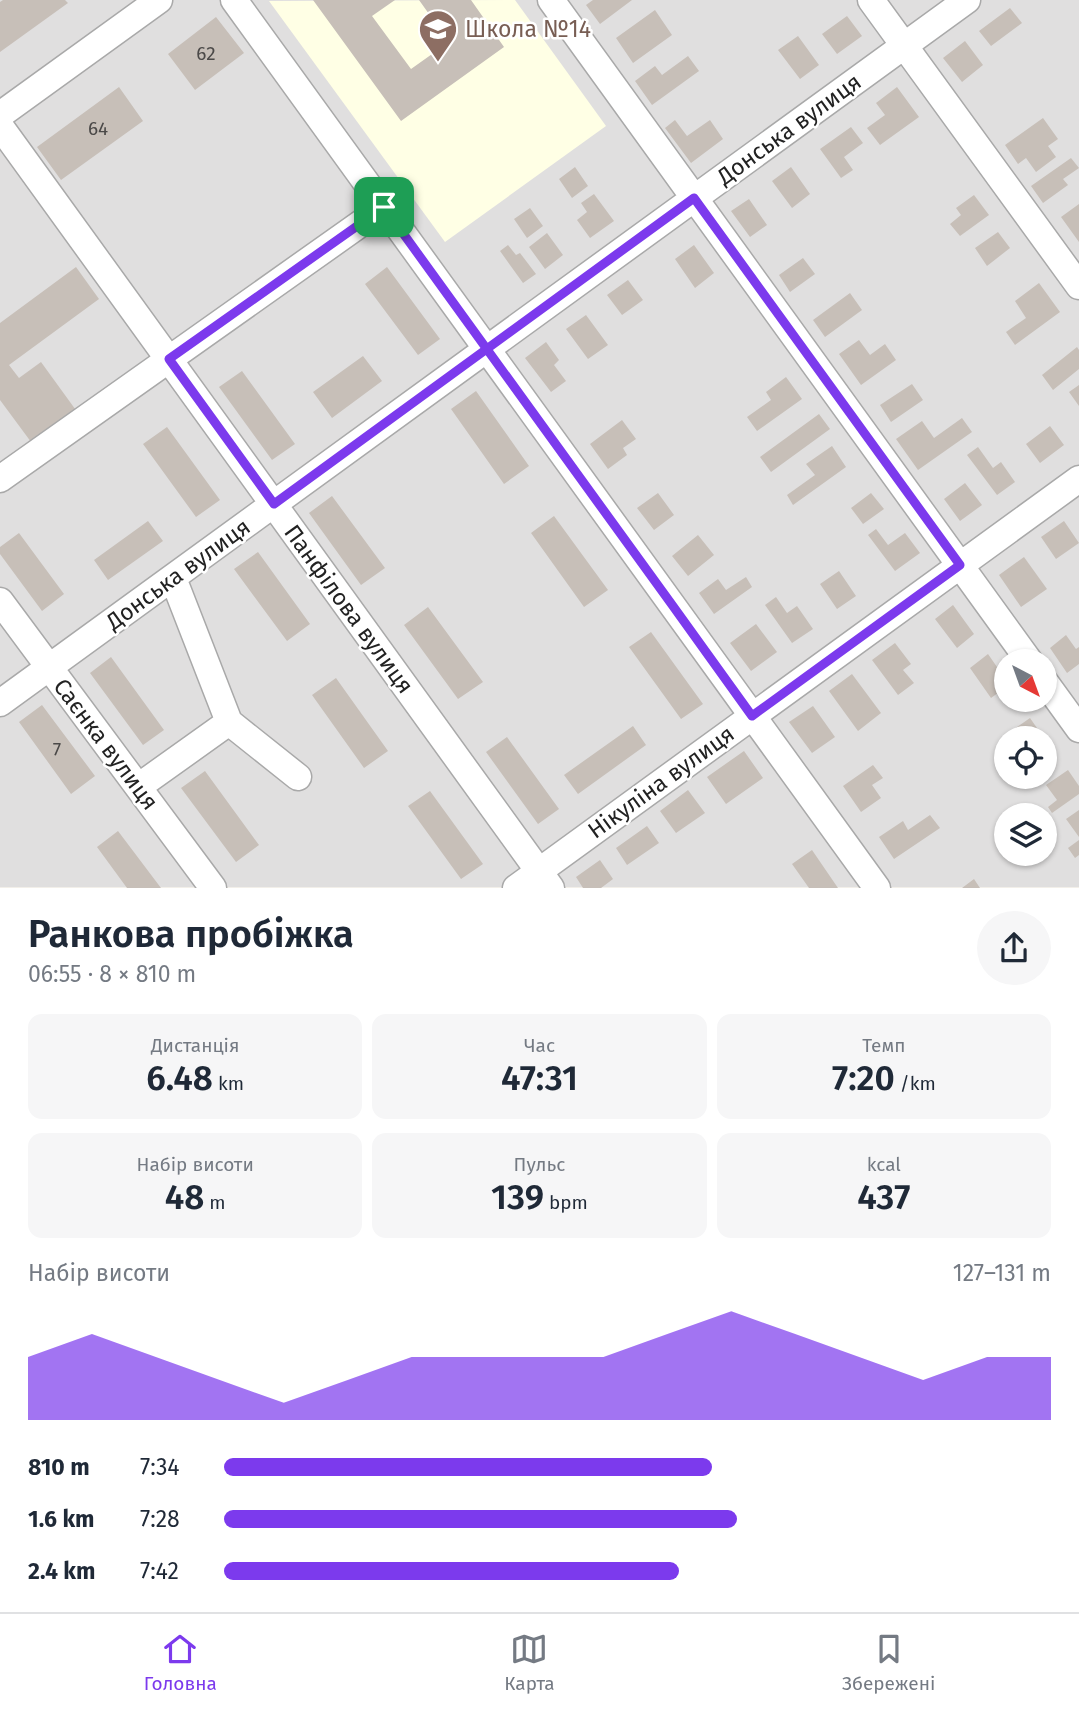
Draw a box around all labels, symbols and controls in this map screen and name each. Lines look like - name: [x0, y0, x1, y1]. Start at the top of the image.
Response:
- school or university icon: Школа №14: [417, 8, 459, 63]
- place label: Школа №14: [465, 15, 591, 43]
- house number: 62: [196, 42, 216, 65]
- street label: Донська вулиця: [711, 67, 866, 191]
- house number: 64: [88, 117, 108, 140]
- pin: [354, 177, 414, 237]
- icon: arrive: [365, 188, 403, 226]
- street label: Донська вулиця: [100, 512, 255, 636]
- street label: Панфілова вулиця: [278, 519, 420, 699]
- north arrow: [994, 649, 1057, 712]
- map controls: [994, 649, 1057, 866]
- street label: Саєнка вулиця: [48, 673, 164, 815]
- street label: Нікуліна вулиця: [582, 720, 740, 844]
- button: locate: [994, 726, 1057, 789]
- house number: 7: [53, 738, 61, 761]
- button: layers: [994, 803, 1057, 866]
- text: Ранкова пробіжка: [28, 911, 354, 957]
- button: share: [977, 911, 1051, 985]
- text: 06:55 · 8 × 810 m: [28, 960, 196, 988]
- text: Дистанція: [151, 1034, 239, 1057]
- text: Час: [524, 1034, 555, 1057]
- text: Темп: [862, 1034, 905, 1057]
- text: 6.48: [146, 1057, 213, 1099]
- text: 47:31: [501, 1057, 578, 1099]
- text: 7:20: [832, 1057, 895, 1099]
- text: km: [213, 1072, 244, 1095]
- text: /km: [895, 1072, 936, 1095]
- text: Набір висоти: [136, 1153, 254, 1176]
- text: Пульс: [514, 1153, 565, 1176]
- text: kcal: [867, 1153, 901, 1176]
- text: 48: [165, 1176, 204, 1218]
- text: 139: [491, 1176, 544, 1218]
- text: 437: [857, 1176, 910, 1218]
- text: m: [204, 1191, 226, 1214]
- text: bpm: [544, 1191, 588, 1214]
- text: Набір висоти: [28, 1259, 170, 1287]
- text: 127–131 m: [953, 1259, 1051, 1287]
- text: 810 m: [28, 1453, 90, 1481]
- text: 7:34: [140, 1453, 180, 1481]
- text: 1.6 km: [28, 1505, 95, 1533]
- text: 7:28: [140, 1505, 180, 1533]
- text: 2.4 km: [28, 1557, 95, 1585]
- text: 7:42: [140, 1557, 179, 1585]
- tab: Головна: [144, 1630, 217, 1695]
- tab: Карта: [504, 1630, 555, 1695]
- tab: Збережені: [842, 1630, 935, 1695]

